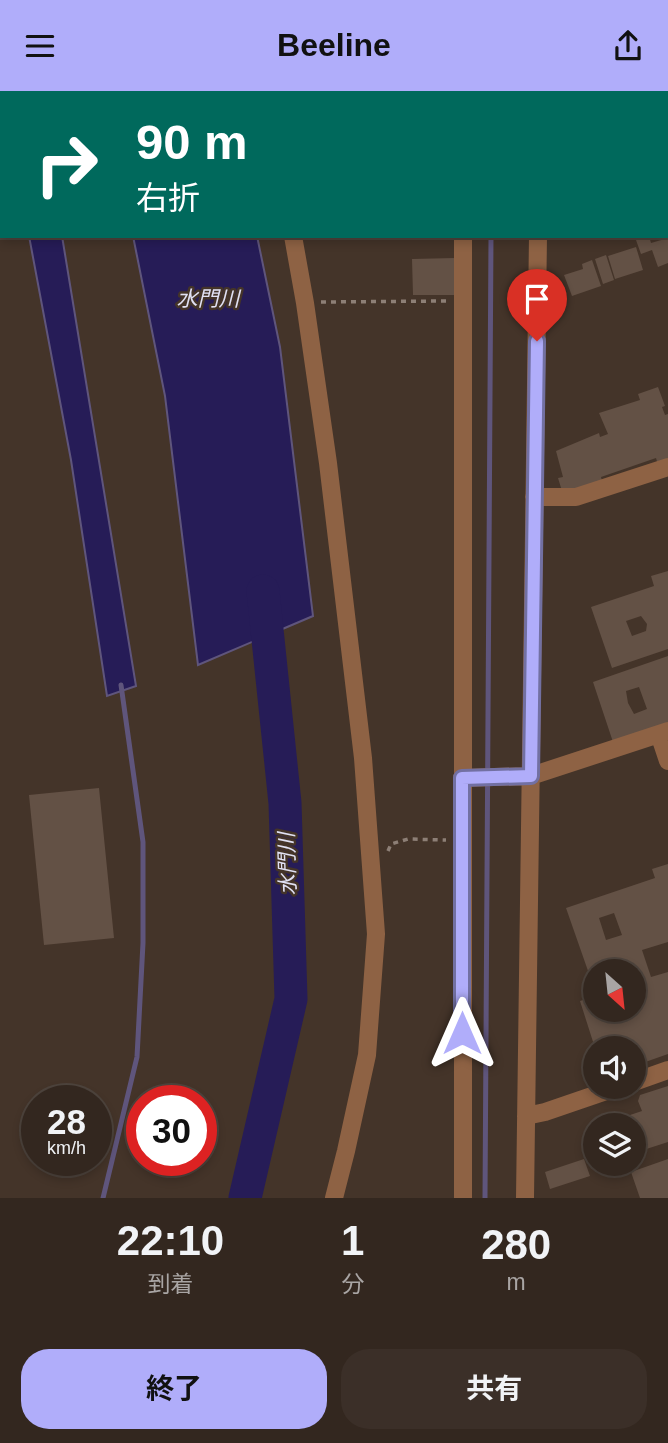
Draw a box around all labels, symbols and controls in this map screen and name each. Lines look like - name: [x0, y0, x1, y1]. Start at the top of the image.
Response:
- icon: menu: [21, 27, 59, 65]
- text: Beeline: [277, 27, 391, 63]
- icon: share: [609, 27, 647, 65]
- text: 90 m: [136, 115, 248, 169]
- icon: right: [21, 119, 112, 210]
- text: 右折: [136, 180, 200, 216]
- pin: [507, 269, 567, 341]
- icon: arrive: [518, 280, 556, 318]
- water label: 水門川: [177, 287, 241, 310]
- water label: 水門川: [274, 830, 300, 896]
- north arrow: [583, 959, 646, 1022]
- map controls: [583, 959, 646, 1176]
- position arrow: [425, 996, 499, 1070]
- button: sound: [583, 1036, 646, 1099]
- speed limit sign: 30: [126, 1085, 217, 1176]
- text: 28: [47, 1102, 86, 1141]
- button: layers: [583, 1113, 646, 1176]
- text: km/h: [47, 1138, 86, 1158]
- text: 22:10: [117, 1217, 224, 1264]
- text: 1: [341, 1217, 364, 1264]
- text: 280: [481, 1221, 551, 1268]
- text: m: [507, 1269, 526, 1295]
- text: 到着: [147, 1271, 193, 1297]
- text: 分: [341, 1271, 364, 1297]
- button: 終了: [21, 1349, 327, 1429]
- button: 共有: [341, 1349, 647, 1429]

